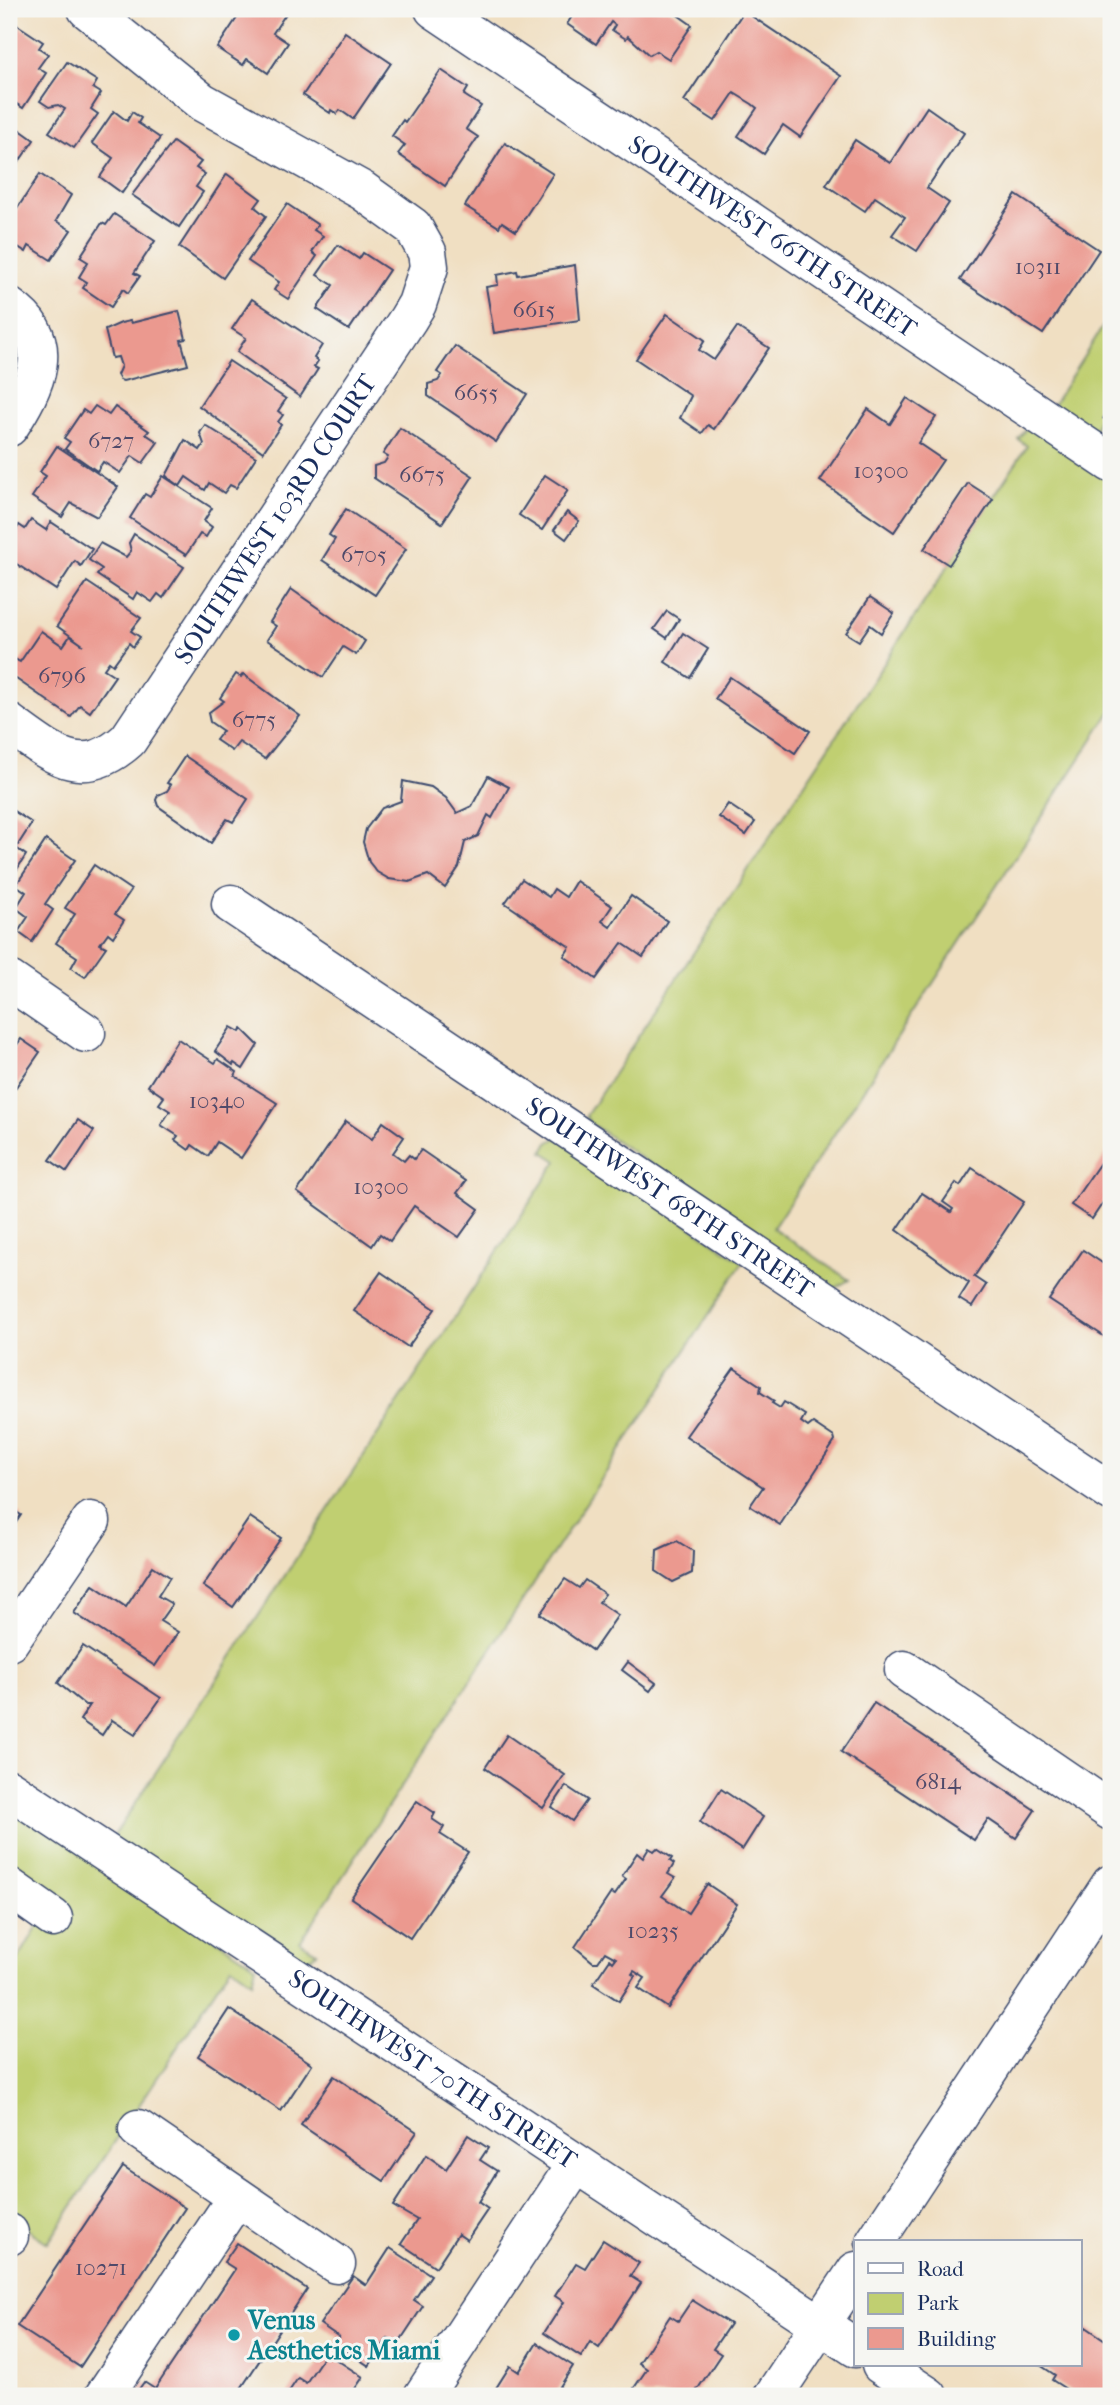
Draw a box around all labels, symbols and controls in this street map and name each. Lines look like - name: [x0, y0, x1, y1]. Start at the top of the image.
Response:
- street label: SOUTHWEST 66TH STREET: [623, 128, 923, 344]
- house number: 10311: [1015, 253, 1061, 280]
- house number: 6615: [513, 296, 555, 323]
- street label: SOUTHWEST 103RD COURT: [167, 368, 383, 670]
- house number: 6655: [454, 379, 498, 406]
- house number: 6727: [88, 427, 134, 454]
- house number: 10300: [853, 457, 909, 484]
- house number: 6675: [399, 461, 445, 488]
- house number: 6705: [341, 541, 387, 568]
- house number: 6796: [38, 662, 86, 689]
- house number: 6775: [232, 706, 276, 733]
- house number: 10340: [189, 1087, 245, 1114]
- street label: SOUTHWEST 68TH STREET: [520, 1090, 820, 1305]
- house number: 10300: [353, 1173, 409, 1200]
- house number: 6814: [915, 1768, 962, 1795]
- house number: 10235: [627, 1917, 679, 1944]
- street label: SOUTHWEST 70TH STREET: [283, 1962, 584, 2175]
- legend: [854, 2240, 1082, 2366]
- house number: 10271: [75, 2254, 127, 2281]
- text: Road: [917, 2257, 964, 2281]
- text: Park: [917, 2291, 959, 2315]
- place label: Venus Aesthetics Miami: [246, 2305, 440, 2366]
- marker: Venus Aesthetics Miami: [226, 2327, 242, 2343]
- text: Building: [917, 2327, 996, 2351]

